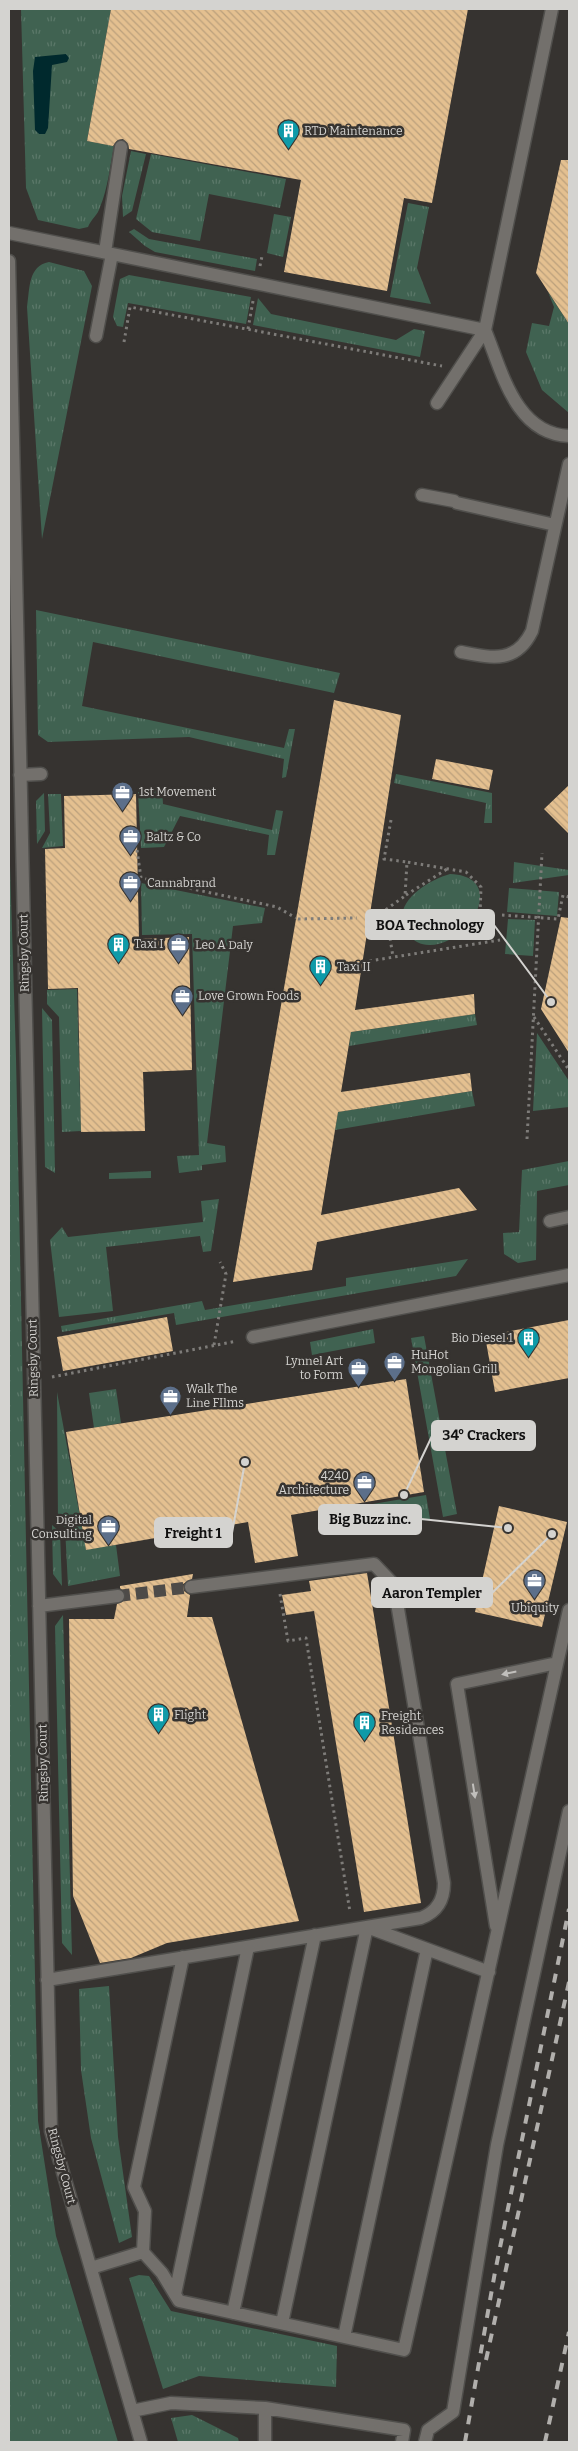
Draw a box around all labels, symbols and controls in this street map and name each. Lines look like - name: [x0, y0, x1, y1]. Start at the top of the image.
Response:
- building icon: RTD Maintenance: [276, 119, 300, 150]
- place label: RTD Maintenance: [304, 124, 403, 138]
- office icon: 1st Movement: [111, 780, 135, 811]
- place label: 1st Movement: [139, 785, 217, 799]
- office icon: Baltz & Co: [118, 825, 142, 856]
- place label: Baltz & Co: [146, 830, 201, 844]
- office icon: Cannabrand: [119, 871, 143, 902]
- place label: Cannabrand: [147, 876, 216, 890]
- callout: BOA Technology: [366, 910, 494, 939]
- street label: Ringsby Court: [16, 913, 32, 992]
- text: BOA Technology: [376, 917, 484, 934]
- building icon: Taxi I: [106, 932, 130, 963]
- office icon: Leo A Daly: [167, 933, 191, 964]
- place label: Taxi I: [134, 937, 164, 951]
- place label: Leo A Daly: [195, 938, 253, 952]
- building icon: Taxi II: [309, 955, 333, 986]
- place label: Taxi II: [337, 960, 371, 974]
- office icon: Love Grown Foods: [170, 984, 194, 1015]
- place label: Love Grown Foods: [198, 989, 299, 1003]
- street label: Ringsby Court: [25, 1318, 41, 1397]
- building icon: Bio Diesel 1: [517, 1326, 541, 1357]
- place label: Bio Diesel 1: [451, 1331, 513, 1345]
- place label: HuHot Mongolian Grill: [411, 1348, 498, 1376]
- office icon: HuHot Mongolian Grill: [383, 1350, 407, 1381]
- place label: Lynnel Art to Form: [285, 1354, 344, 1382]
- office icon: Lynnel Art to Form: [347, 1356, 371, 1387]
- place label: Walk The Line FIlms: [186, 1382, 244, 1410]
- office icon: Walk The Line FIlms: [158, 1384, 182, 1415]
- callout: 34° Crackers: [432, 1421, 535, 1450]
- text: 34° Crackers: [442, 1427, 526, 1444]
- place label: 4240 Architecture: [279, 1469, 349, 1497]
- office icon: 4240 Architecture: [353, 1471, 377, 1502]
- callout: Big Buzz inc.: [319, 1505, 421, 1534]
- text: Big Buzz inc.: [329, 1511, 411, 1528]
- place label: Digital Consulting: [31, 1513, 93, 1541]
- office icon: Digital Consulting: [96, 1515, 120, 1546]
- callout: Freight 1: [155, 1518, 232, 1547]
- text: Freight 1: [164, 1525, 222, 1542]
- office icon: Ubiquity: [523, 1569, 547, 1600]
- callout: Aaron Templer: [372, 1578, 492, 1607]
- text: Aaron Templer: [382, 1585, 482, 1602]
- place label: Ubiquity: [511, 1601, 560, 1615]
- one-way arrow: [502, 1669, 517, 1677]
- building icon: Flight: [146, 1703, 170, 1734]
- place label: Flight: [174, 1708, 207, 1722]
- place label: Freight Residences: [381, 1709, 444, 1737]
- building icon: Freight Residences: [353, 1711, 377, 1742]
- street label: Ringsby Court: [35, 1723, 51, 1802]
- one-way arrow: [471, 1784, 479, 1800]
- street label: Ringsby Court: [45, 2126, 79, 2206]

